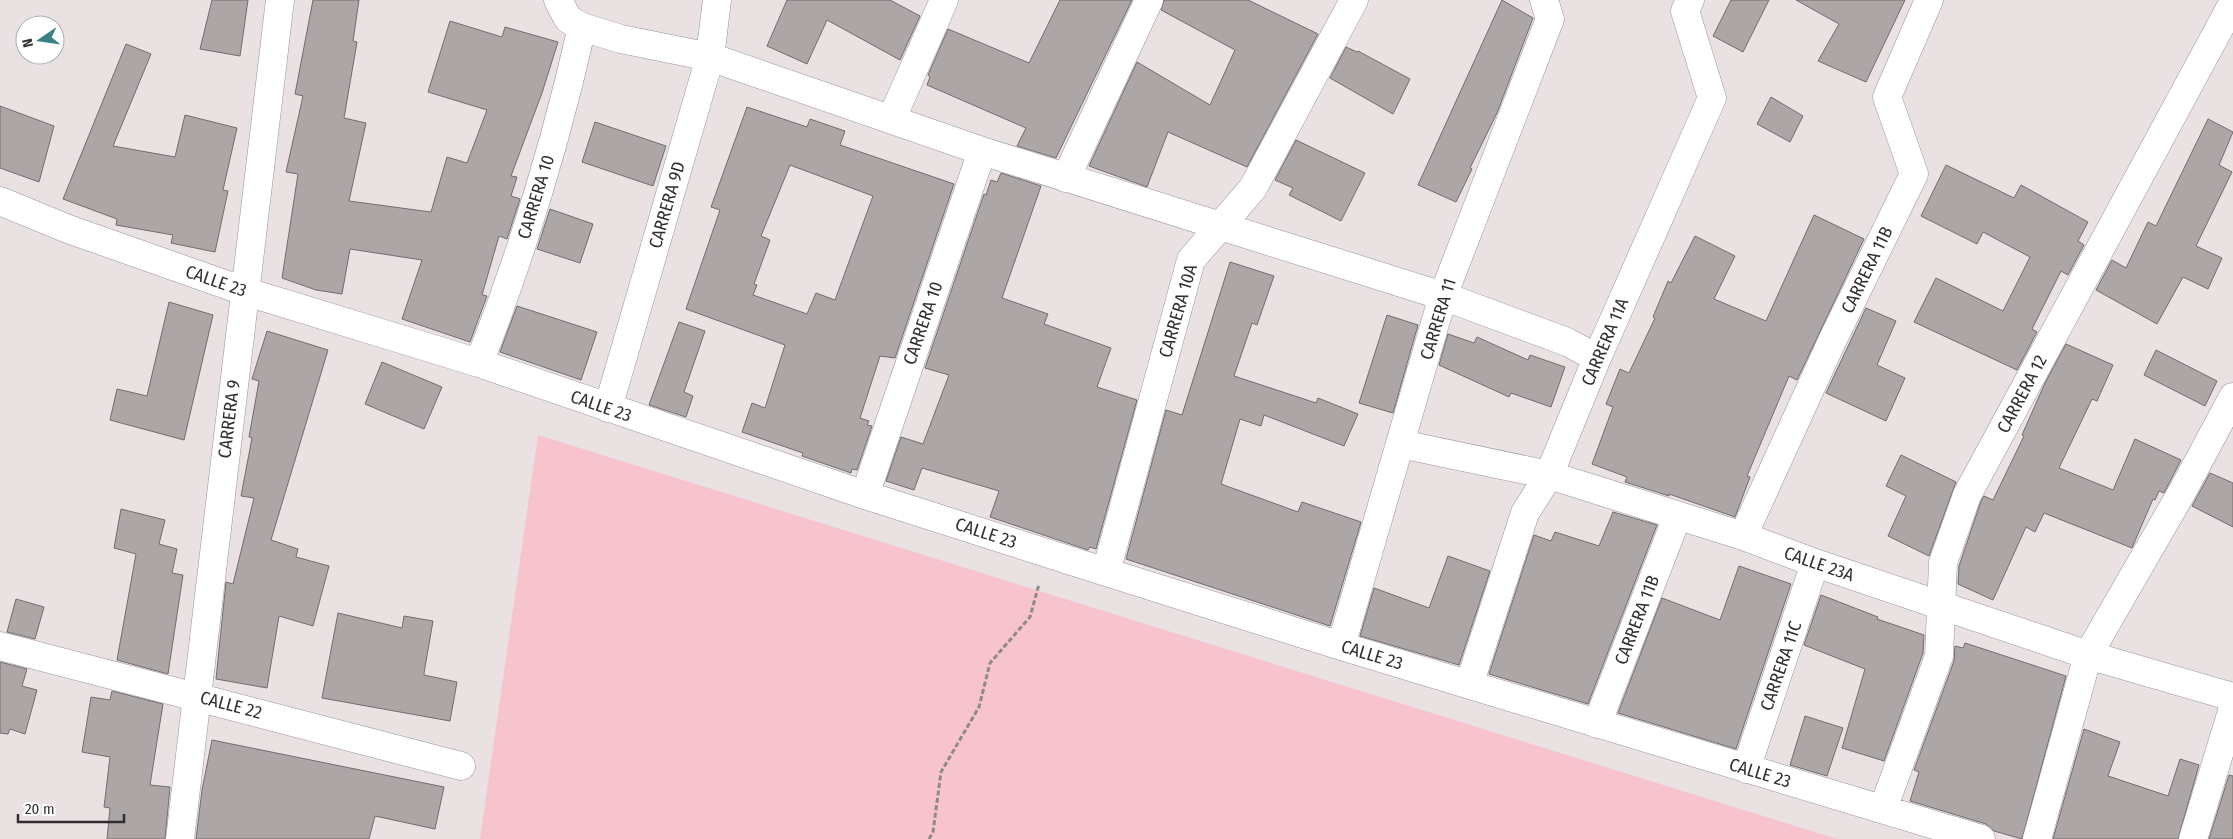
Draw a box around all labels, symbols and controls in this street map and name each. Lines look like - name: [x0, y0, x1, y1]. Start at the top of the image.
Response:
- north arrow: [15, 15, 65, 65]
- text: N: [19, 37, 37, 49]
- street label: CARRERA 10: [513, 152, 559, 242]
- street label: CARRERA 9D: [644, 159, 690, 251]
- street label: CARRERA 11B: [1837, 223, 1898, 317]
- street label: CALLE 23: [183, 260, 249, 302]
- street label: CARRERA 10A: [1154, 261, 1202, 360]
- street label: CARRERA 11: [1415, 276, 1461, 362]
- street label: CARRERA 10: [899, 278, 947, 368]
- street label: CARRERA 11A: [1577, 294, 1634, 389]
- street label: CARRERA 12: [1992, 351, 2052, 437]
- street label: CARRERA 9: [213, 378, 245, 460]
- street label: CALLE 23: [568, 385, 634, 427]
- street label: CALLE 23: [953, 513, 1019, 553]
- street label: CALLE 23A: [1781, 542, 1857, 586]
- street label: CARRERA 11B: [1610, 572, 1664, 668]
- street label: CARRERA 11C: [1755, 618, 1807, 714]
- street label: CALLE 23: [1339, 635, 1405, 675]
- street label: CALLE 22: [198, 686, 264, 724]
- street label: CALLE 23: [1727, 753, 1793, 793]
- scale bar: [18, 792, 124, 824]
- text: 20 m: [25, 800, 55, 818]

